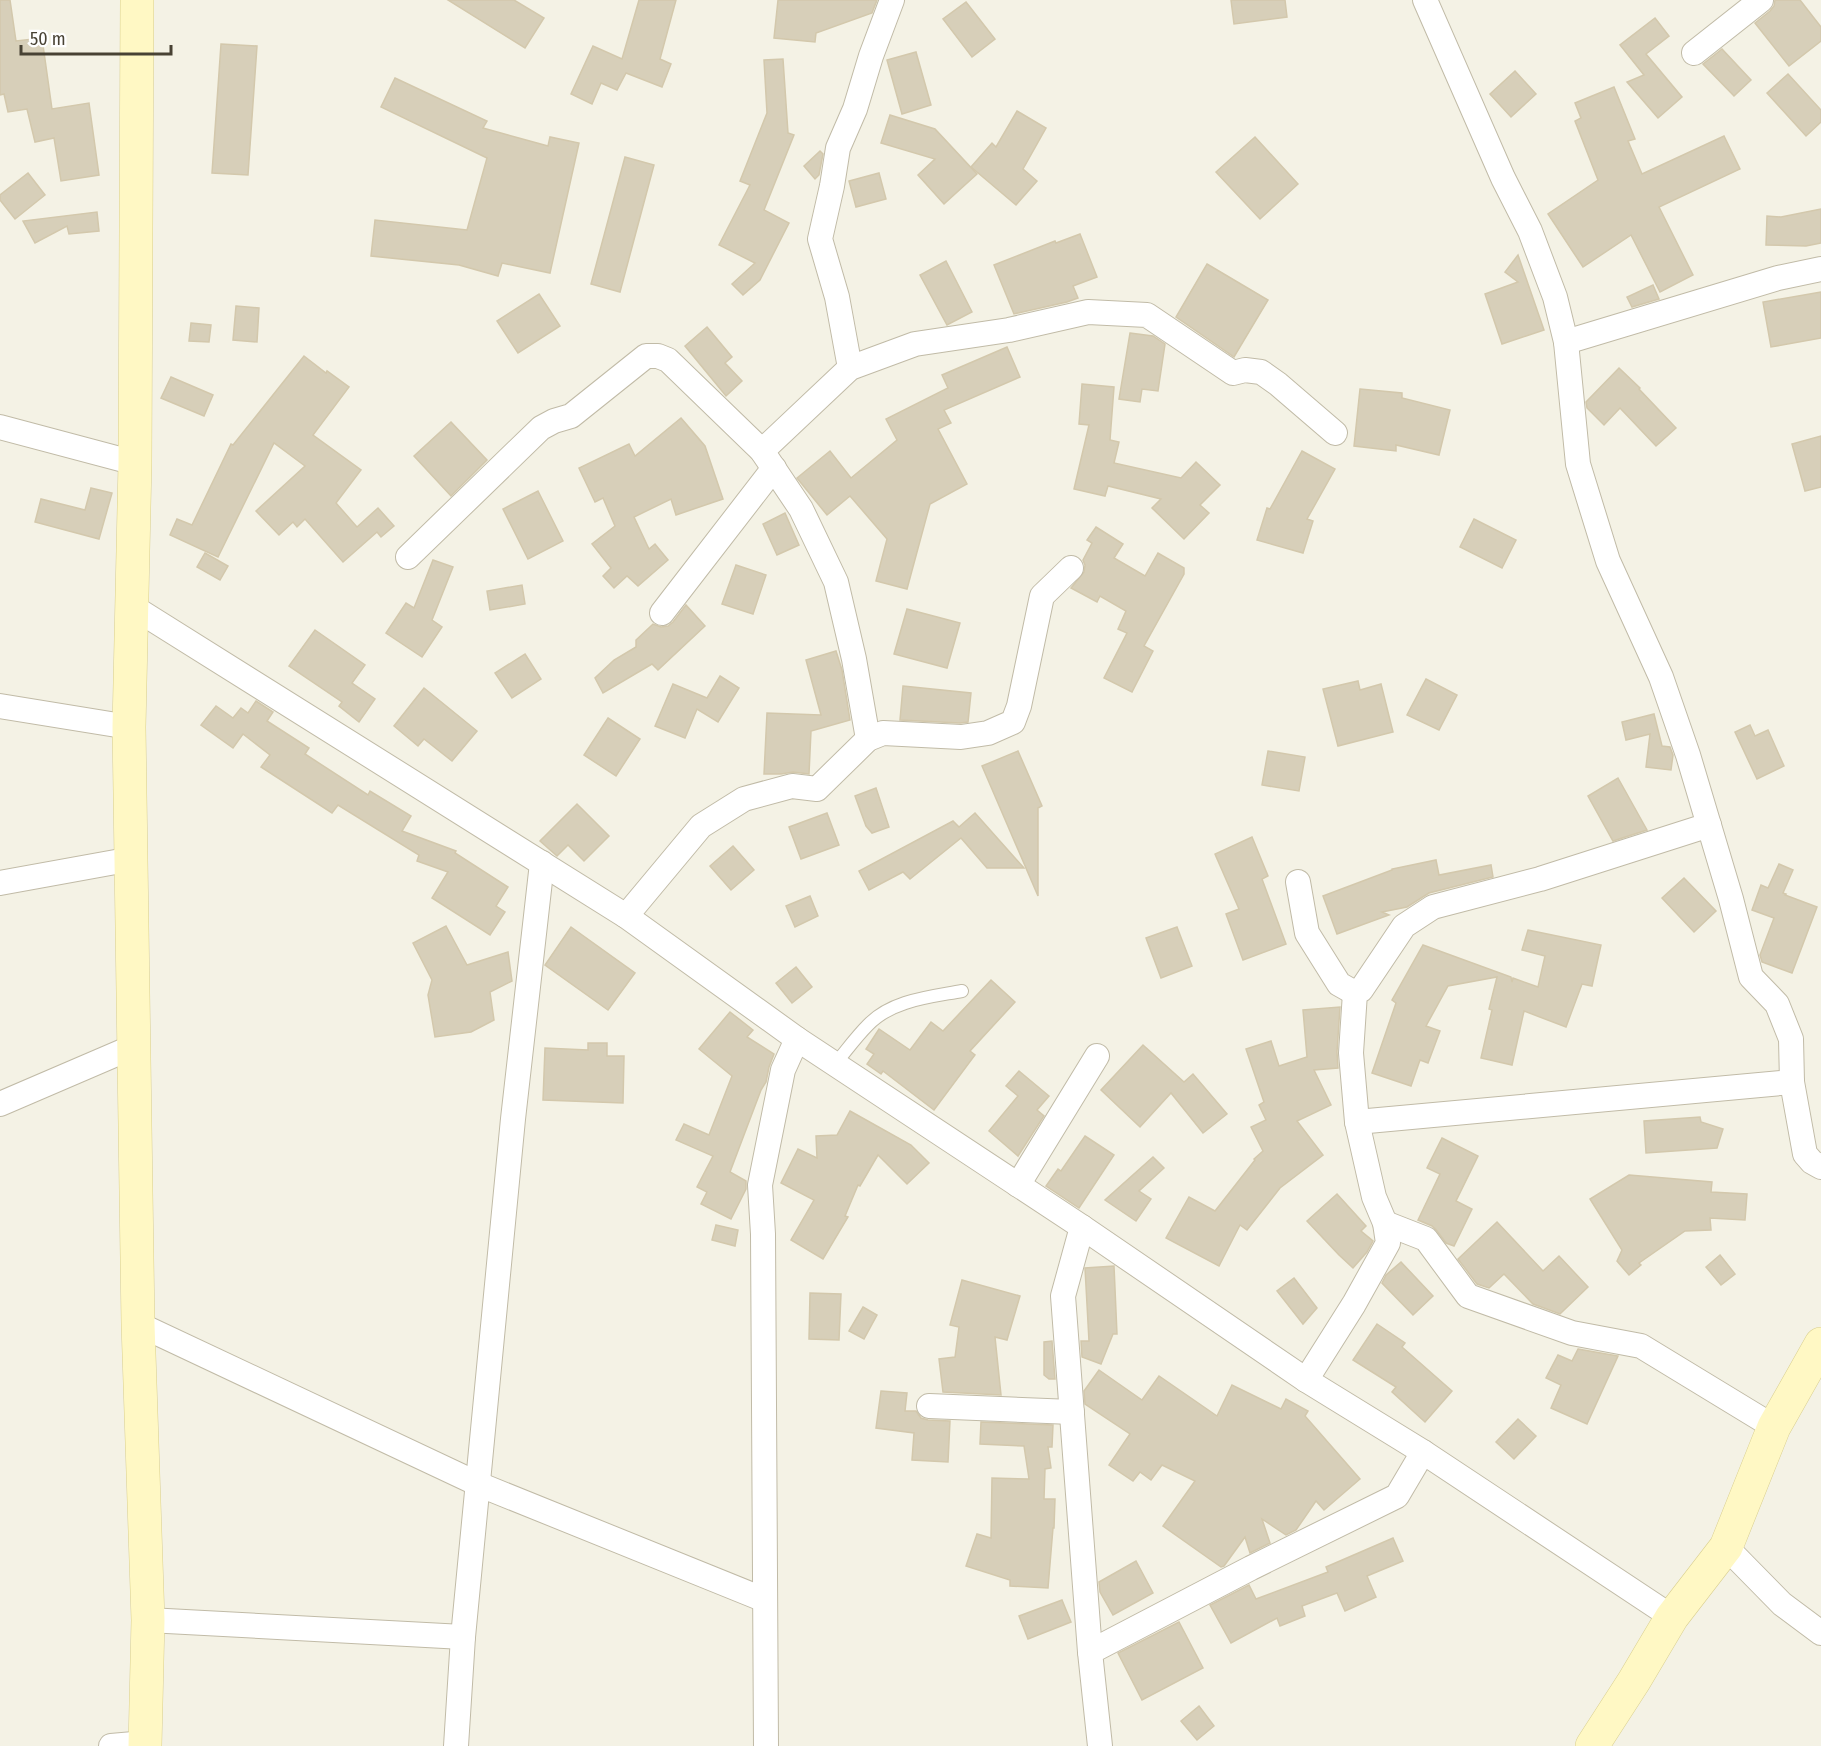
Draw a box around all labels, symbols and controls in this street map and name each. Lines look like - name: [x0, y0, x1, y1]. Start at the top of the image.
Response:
- scale bar: [21, 18, 171, 56]
- text: 50 m: [30, 28, 66, 50]

